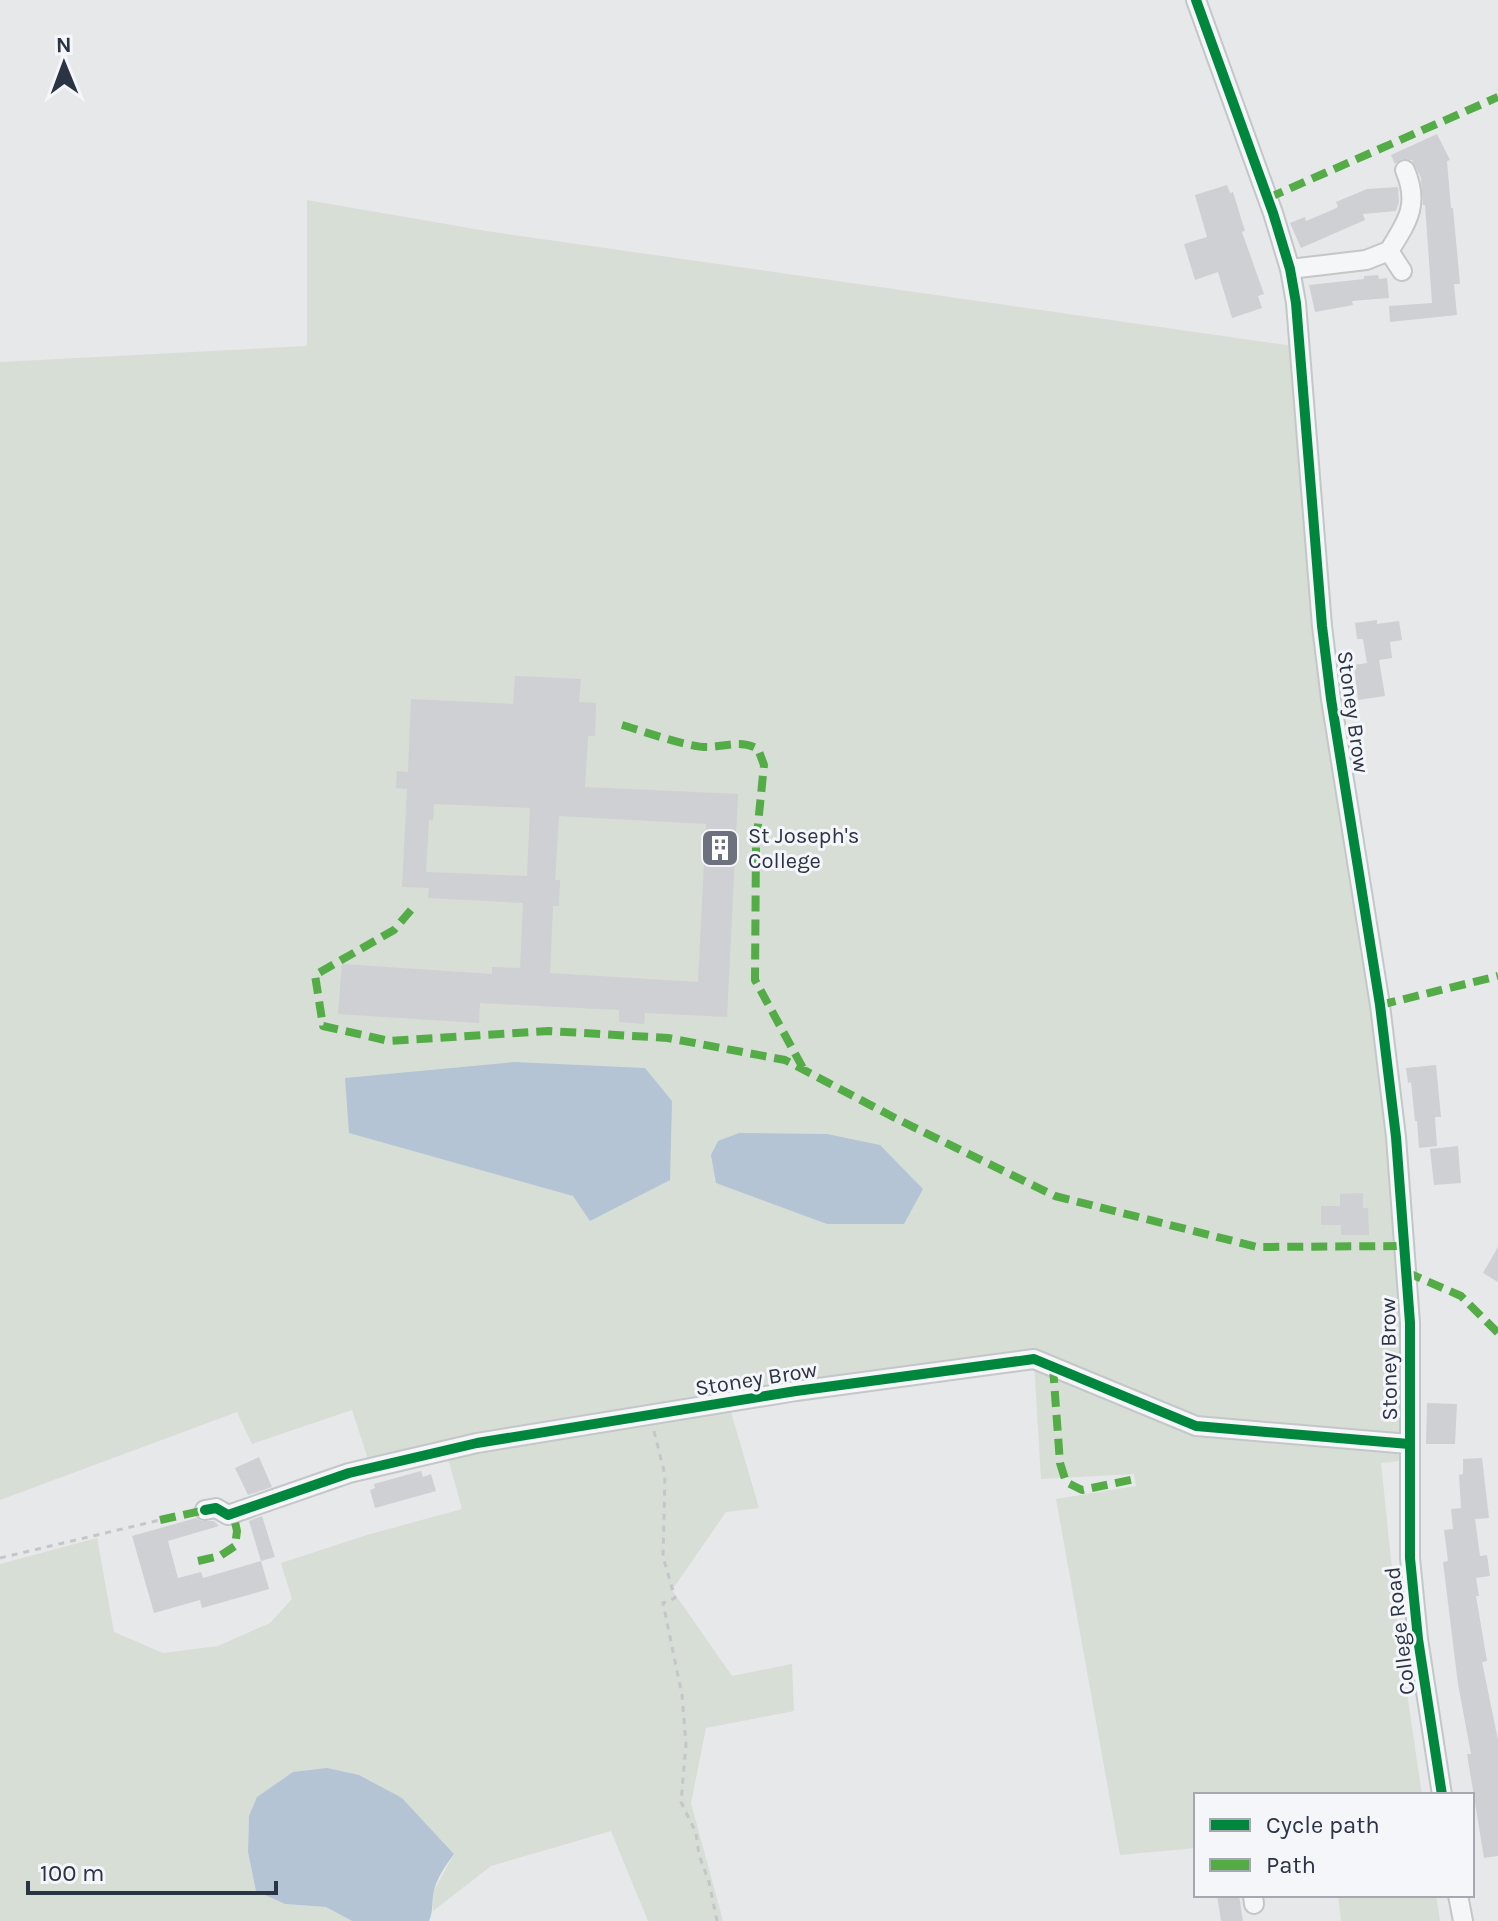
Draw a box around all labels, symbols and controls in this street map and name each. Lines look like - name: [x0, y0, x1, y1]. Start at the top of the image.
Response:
- north arrow: [24, 24, 104, 104]
- text: N: [56, 32, 72, 58]
- street label: Stoney Brow: [1332, 649, 1374, 775]
- place label: St Joseph's College: [748, 823, 859, 874]
- building icon: St Joseph's College: [699, 827, 741, 869]
- street label: Stoney Brow: [1375, 1297, 1403, 1421]
- street label: Stoney Brow: [693, 1357, 819, 1401]
- street label: College Road: [1379, 1565, 1421, 1696]
- legend: [1194, 1793, 1474, 1897]
- text: Cycle path: [1266, 1811, 1380, 1839]
- scale bar: [28, 1845, 276, 1895]
- text: Path: [1266, 1851, 1316, 1879]
- text: 100 m: [40, 1859, 105, 1887]

